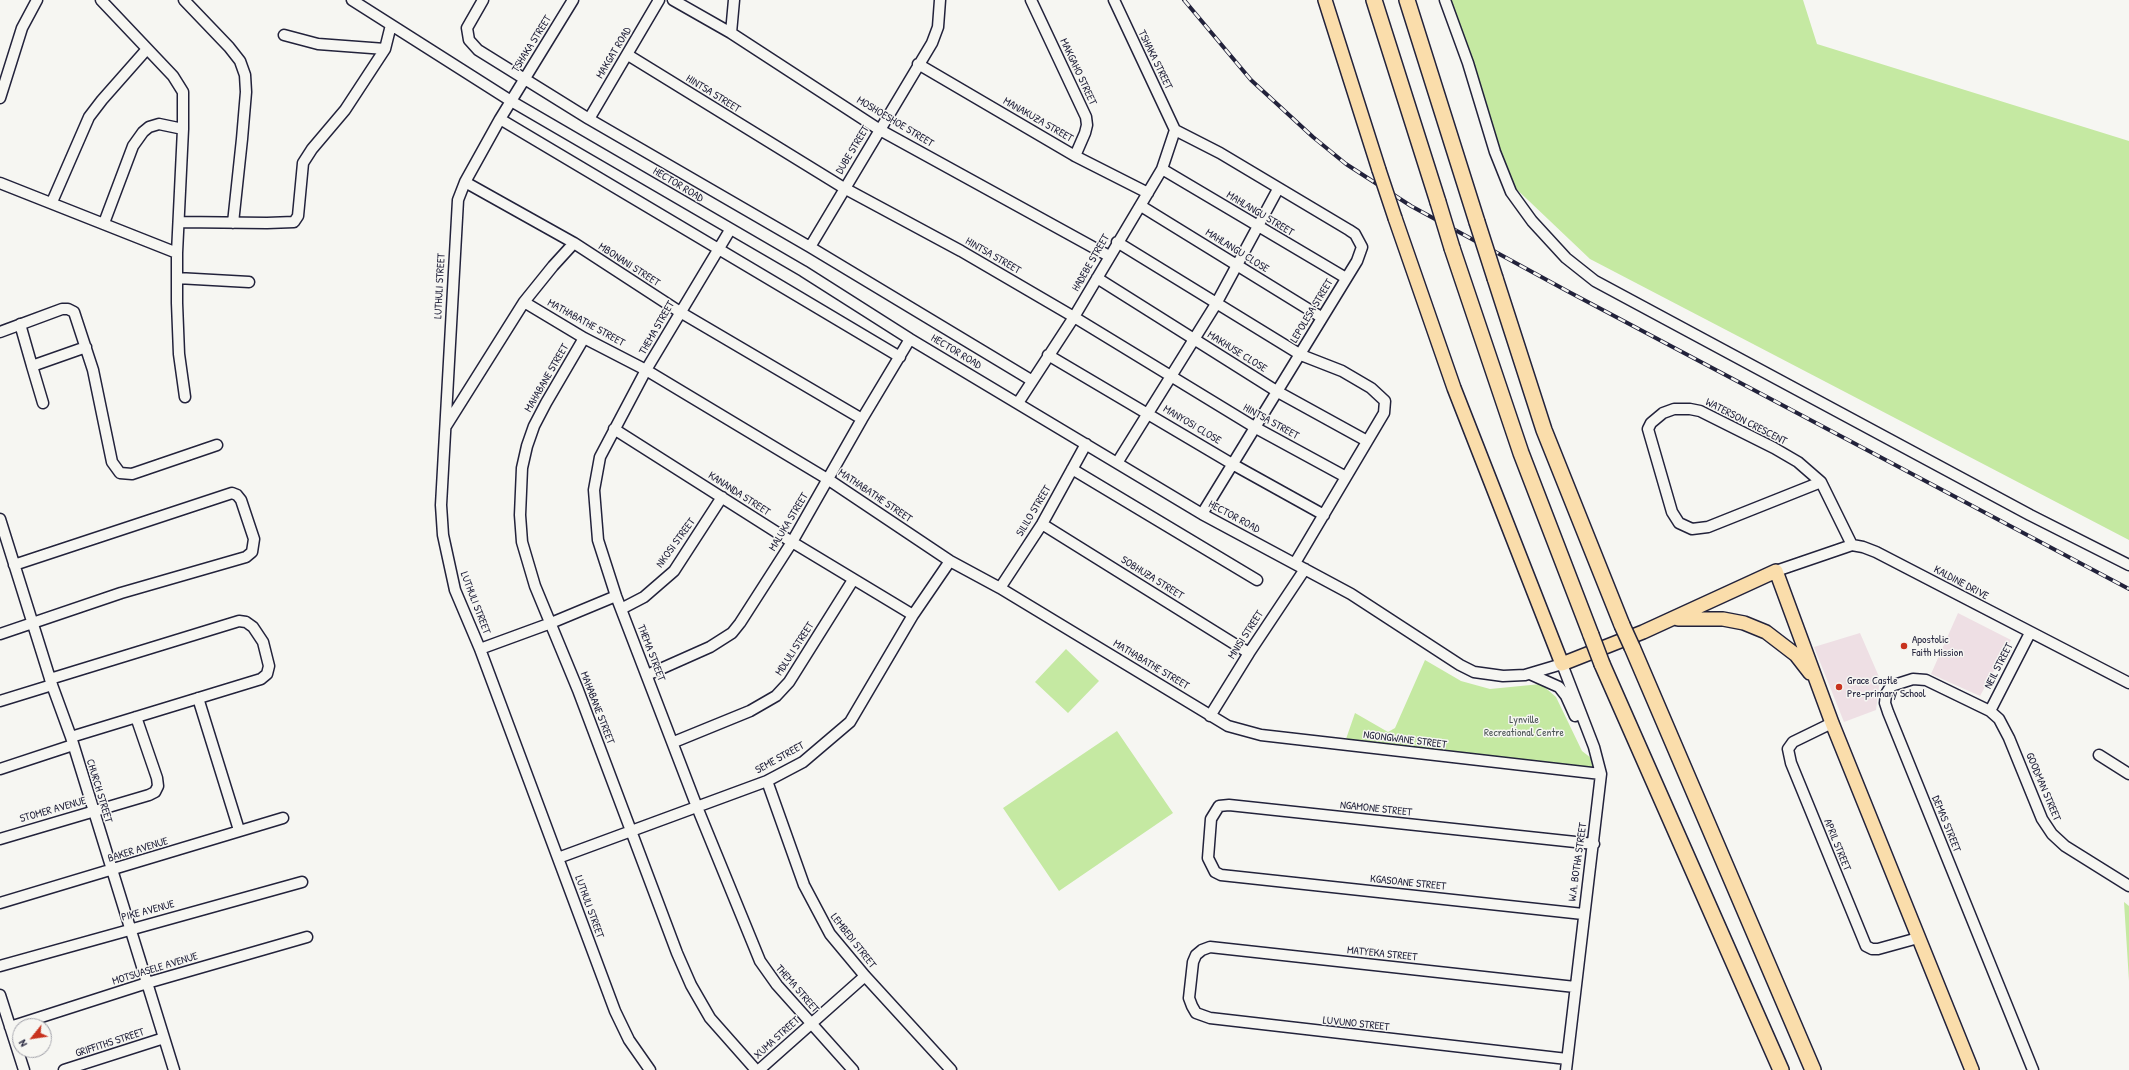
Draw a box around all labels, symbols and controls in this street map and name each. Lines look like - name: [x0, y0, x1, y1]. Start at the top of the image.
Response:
- street label: TSHAKA STREET: [509, 13, 555, 75]
- street label: MAKGAT ROAD: [593, 25, 635, 81]
- street label: TSHAKA STREET: [1135, 28, 1175, 92]
- street label: MAKGAHO STREET: [1057, 37, 1099, 107]
- street label: HINTSA STREET: [683, 72, 743, 116]
- street label: MOSHOESHOE STREET: [854, 94, 936, 150]
- street label: MANAKUZA STREET: [1001, 95, 1075, 145]
- street label: DUBE STREET: [833, 123, 873, 177]
- street label: HECTOR ROAD: [650, 165, 706, 205]
- street label: MAHLANGU STREET: [1224, 189, 1296, 239]
- street label: MAHLANGU CLOSE: [1203, 226, 1271, 276]
- street label: HADEBE STREET: [1069, 232, 1113, 294]
- street label: HINTSA STREET: [963, 235, 1023, 277]
- street label: MBONANI STREET: [596, 240, 662, 290]
- street label: LUTHULI STREET: [432, 253, 448, 319]
- street label: LEPOLESA STREET: [1288, 277, 1336, 345]
- street label: MATHABATHE STREET: [545, 296, 627, 350]
- street label: THEMA STREET: [636, 299, 678, 357]
- street label: MAKHUSE CLOSE: [1205, 329, 1269, 375]
- street label: HECTOR ROAD: [928, 332, 984, 372]
- street label: MAHABANE STREET: [522, 341, 572, 415]
- street label: WATERSON CRESCENT: [1703, 396, 1789, 448]
- street label: HINTSA STREET: [1241, 401, 1301, 443]
- street label: MANYOSI CLOSE: [1161, 403, 1223, 447]
- street label: MATHABATHE STREET: [836, 466, 914, 526]
- street label: KANANDA STREET: [705, 469, 773, 519]
- street label: SILILO STREET: [1014, 483, 1054, 539]
- street label: MALUKA STREET: [766, 490, 812, 554]
- street label: HECTOR ROAD: [1206, 498, 1262, 536]
- street label: NKOSI STREET: [654, 516, 698, 570]
- street label: SOBHUZA STREET: [1118, 553, 1186, 603]
- street label: KALDINE DRIVE: [1931, 563, 1991, 603]
- street label: LUTHULI STREET: [457, 570, 493, 636]
- street label: MNISI STREET: [1225, 608, 1267, 662]
- street label: MDLULI STREET: [773, 620, 817, 678]
- street label: THEMA STREET: [634, 623, 668, 683]
- place label: Apostolic Faith Mission: [1912, 633, 1963, 659]
- street label: MATHABATHE STREET: [1111, 637, 1191, 693]
- marker: Apostolic Faith Mission: [1899, 641, 1909, 651]
- street label: NEIL STREET: [1982, 641, 2016, 691]
- street label: MAHABANE STREET: [577, 670, 617, 746]
- place label: Grace Castle Pre-primary School: [1847, 674, 1926, 700]
- marker: Grace Castle Pre-primary School: [1834, 682, 1844, 692]
- park label: Lynville Recreational Centre: [1484, 713, 1564, 739]
- street label: NGONGWANE STREET: [1363, 728, 1447, 752]
- street label: SEME STREET: [753, 739, 807, 777]
- street label: GOODMAN STREET: [2023, 751, 2063, 823]
- street label: CHURCH STREET: [83, 758, 115, 824]
- street label: STOMER AVENUE: [18, 794, 88, 826]
- street label: DEMAS STREET: [1929, 794, 1963, 854]
- street label: NGAMONE STREET: [1339, 799, 1413, 819]
- street label: APRIL STREET: [1821, 817, 1853, 873]
- street label: W.A. BOTHA STREET: [1566, 822, 1590, 902]
- street label: BAKER AVENUE: [106, 835, 170, 865]
- street label: KGASOANE STREET: [1369, 872, 1447, 894]
- street label: LUTHULI STREET: [572, 874, 606, 940]
- street label: PIKE AVENUE: [120, 898, 176, 924]
- street label: LEMBEDI STREET: [827, 911, 879, 971]
- street label: MATYEKA STREET: [1346, 944, 1418, 964]
- street label: MOTSUASELE AVENUE: [111, 950, 199, 988]
- street label: THEMA STREET: [772, 962, 822, 1016]
- street label: XUMA STREET: [751, 1014, 803, 1062]
- street label: LUVUNO STREET: [1322, 1014, 1390, 1034]
- north arrow: [12, 1018, 52, 1058]
- street label: GRIFFITHS STREET: [74, 1026, 146, 1060]
- text: N: [15, 1037, 30, 1050]

